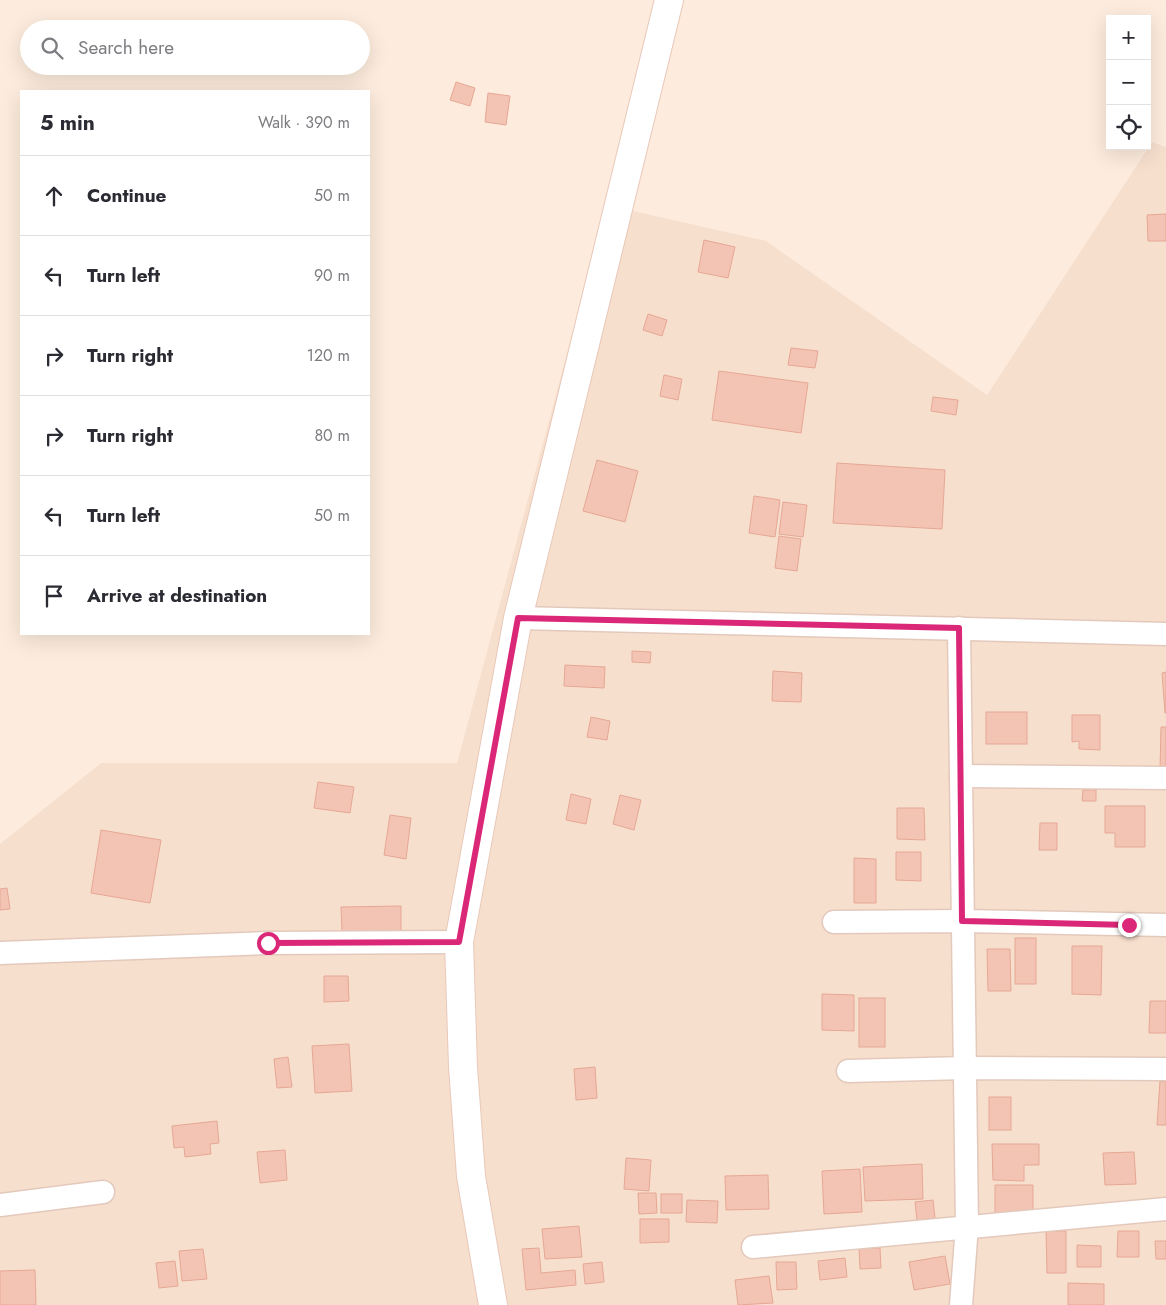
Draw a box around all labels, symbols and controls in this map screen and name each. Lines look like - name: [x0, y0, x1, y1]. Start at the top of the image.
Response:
- map controls: [1106, 15, 1151, 150]
- button: +: [1106, 15, 1151, 60]
- search box: [20, 20, 370, 75]
- icon: search: [38, 34, 66, 62]
- text: Search here: [78, 34, 174, 61]
- button: −: [1106, 60, 1151, 105]
- button: locate: [1106, 105, 1151, 150]
- text: 5 min: [40, 108, 95, 138]
- text: Walk · 390 m: [258, 111, 350, 134]
- icon: ahead: [40, 182, 68, 210]
- text: Continue: [87, 182, 166, 209]
- text: 50 m: [314, 184, 350, 207]
- icon: left: [40, 262, 68, 290]
- text: Turn left: [87, 262, 160, 289]
- text: 90 m: [314, 264, 350, 287]
- icon: right: [40, 342, 68, 370]
- text: Turn right: [87, 342, 173, 369]
- text: 120 m: [307, 344, 350, 367]
- icon: right: [40, 422, 68, 450]
- text: Turn right: [87, 422, 173, 449]
- text: 80 m: [314, 424, 350, 447]
- icon: left: [40, 502, 68, 530]
- text: Turn left: [87, 502, 160, 529]
- text: 50 m: [314, 504, 350, 527]
- icon: arrive: [40, 582, 68, 610]
- text: Arrive at destination: [87, 582, 267, 609]
- route end: [1118, 914, 1141, 937]
- route start: [257, 932, 280, 955]

